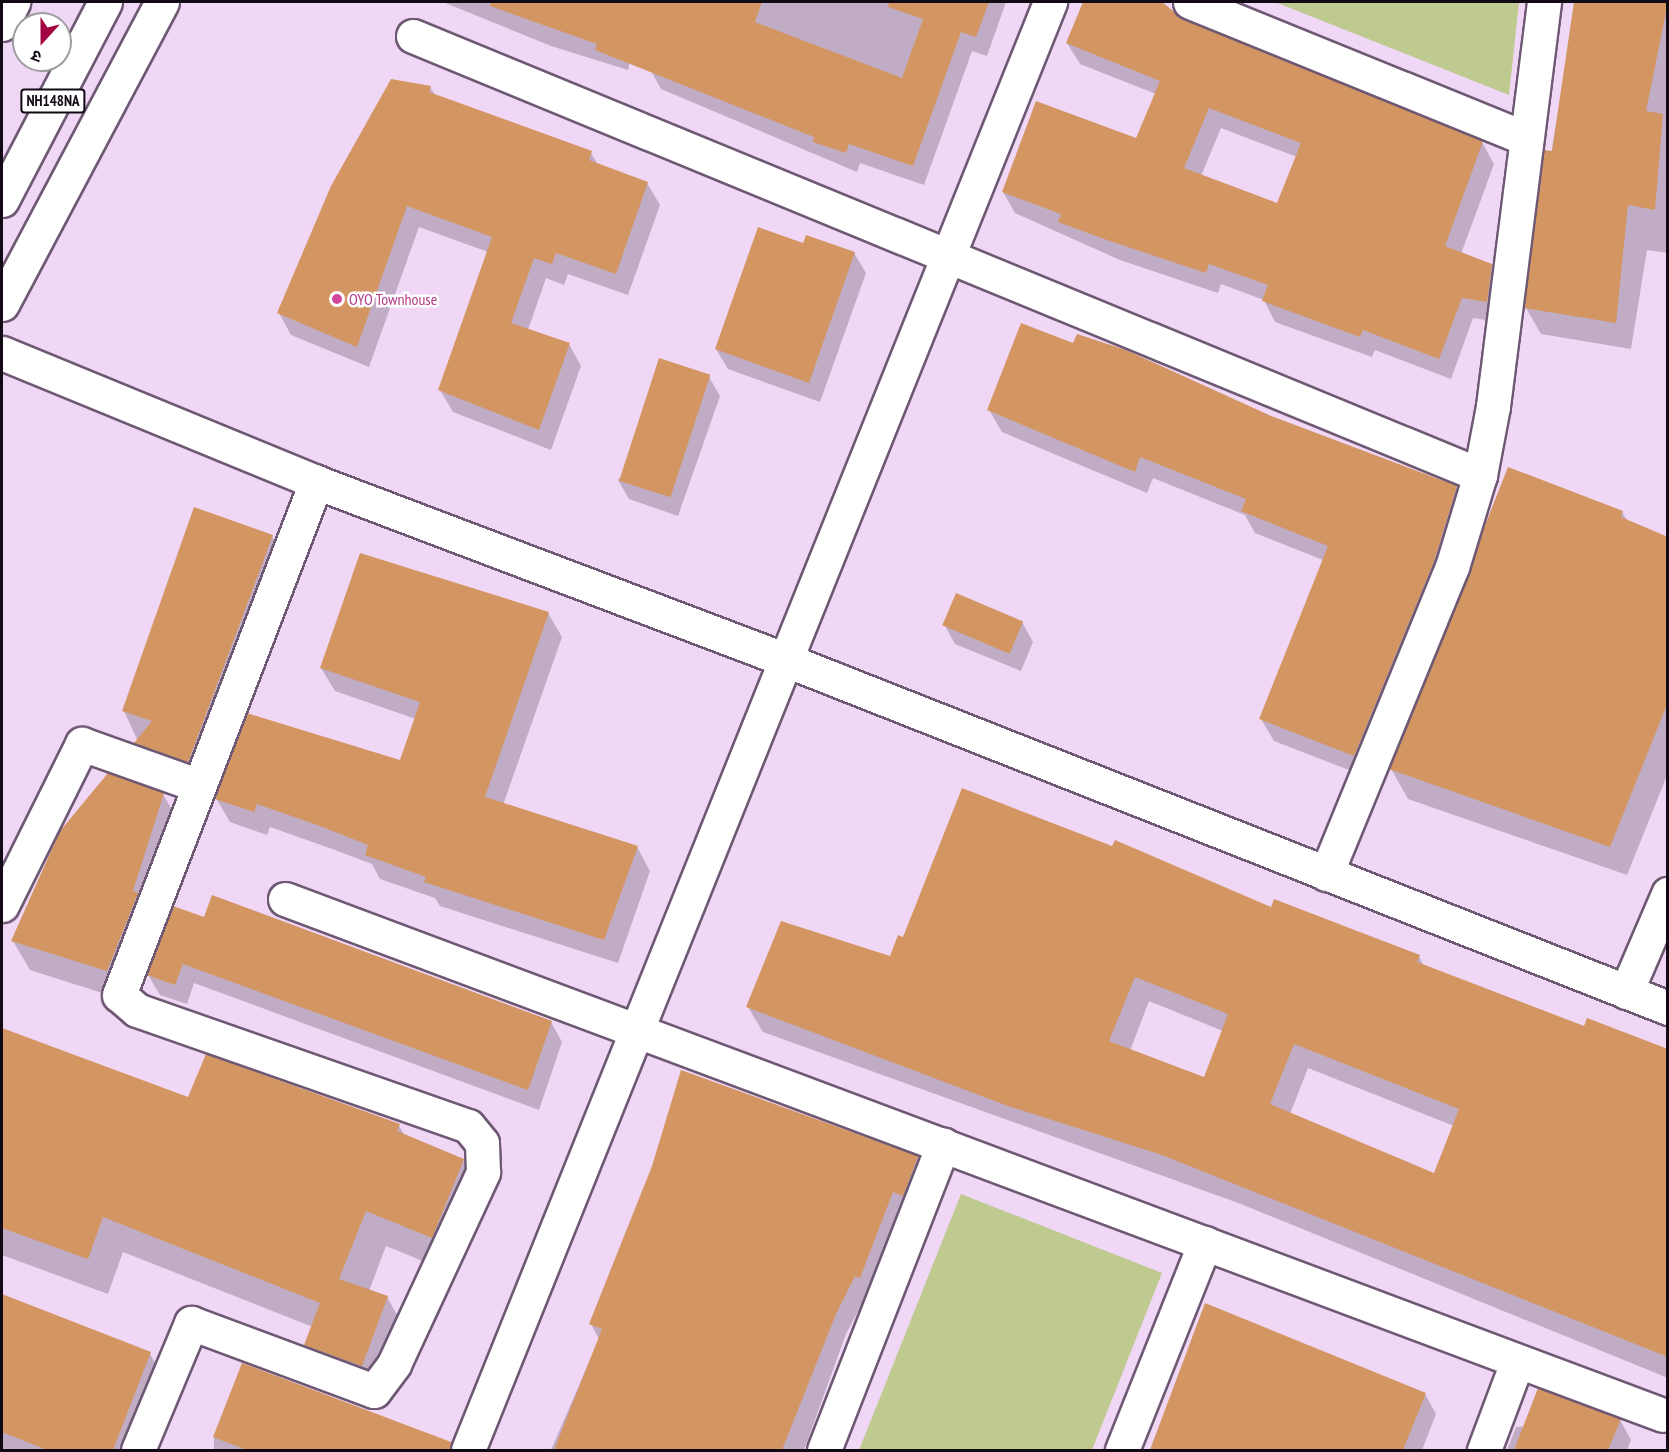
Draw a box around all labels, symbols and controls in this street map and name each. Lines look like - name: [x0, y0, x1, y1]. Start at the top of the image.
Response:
- north arrow: [12, 12, 72, 72]
- text: उ: [28, 46, 44, 68]
- road number: NH148NA: [20, 89, 86, 113]
- place label: OYO Townhouse: [349, 289, 438, 309]
- marker: OYO Townhouse: [330, 292, 344, 306]

